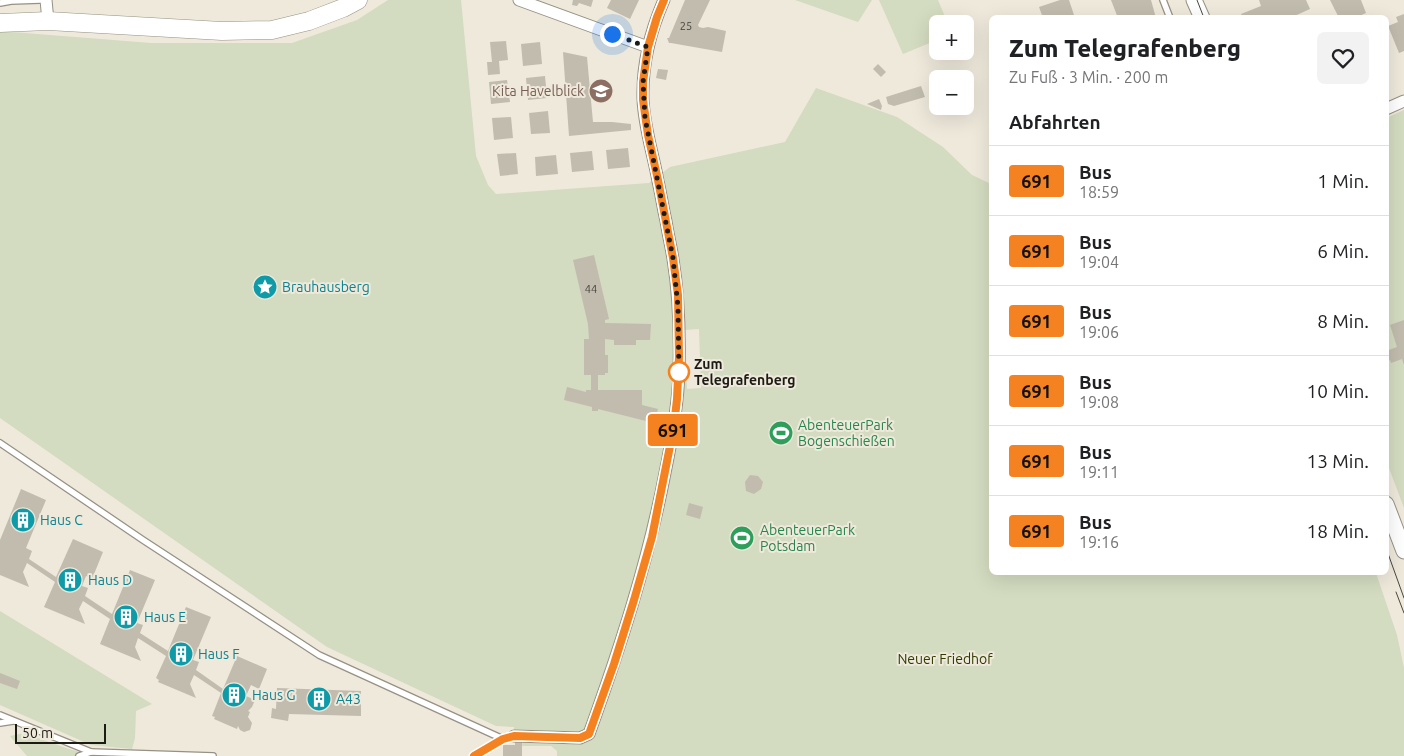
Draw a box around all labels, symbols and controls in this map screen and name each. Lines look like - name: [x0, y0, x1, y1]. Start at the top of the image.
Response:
- map controls: [929, 15, 974, 115]
- button: +: [929, 15, 974, 60]
- house number: 25: [680, 20, 692, 32]
- your location: [600, 22, 625, 47]
- button: heart: [1317, 32, 1369, 84]
- text: Zum Telegrafenberg: [1009, 35, 1241, 62]
- text: Zu Fuß · 3 Min. · 200 m: [1009, 68, 1168, 86]
- button: −: [929, 70, 974, 115]
- school or university icon: Kita Havelblick: [588, 78, 614, 104]
- place label: Kita Havelblick: [492, 83, 584, 99]
- text: Abfahrten: [1009, 111, 1101, 133]
- text: Bus: [1079, 161, 1112, 183]
- text: 1 Min.: [1317, 170, 1369, 192]
- text: 691: [1021, 171, 1052, 191]
- text: 18:59: [1079, 183, 1119, 201]
- text: Bus: [1079, 231, 1112, 253]
- text: 6 Min.: [1317, 240, 1369, 262]
- text: 691: [1021, 241, 1052, 261]
- text: 19:04: [1079, 253, 1119, 271]
- place icon: Brauhausberg: [252, 274, 278, 300]
- place label: Brauhausberg: [282, 279, 370, 295]
- house number: 44: [585, 283, 597, 295]
- text: Bus: [1079, 301, 1112, 323]
- text: 8 Min.: [1317, 310, 1369, 332]
- text: 691: [1021, 311, 1052, 331]
- text: 19:06: [1079, 323, 1119, 341]
- place label: Zum Telegrafenberg: [694, 356, 796, 388]
- marker: Zum Telegrafenberg: [668, 361, 690, 383]
- text: Bus: [1079, 371, 1112, 393]
- text: 10 Min.: [1307, 380, 1369, 402]
- text: 691: [1021, 381, 1052, 401]
- text: 19:08: [1079, 393, 1119, 411]
- line badge: 691: [644, 414, 702, 446]
- place label: AbenteuerPark Bogenschießen: [798, 417, 895, 449]
- text: 691: [658, 420, 688, 440]
- sports icon: AbenteuerPark Bogenschießen: [768, 420, 794, 446]
- text: Bus: [1079, 441, 1112, 463]
- text: 13 Min.: [1307, 450, 1369, 472]
- text: 691: [1021, 451, 1052, 471]
- text: 19:11: [1079, 463, 1119, 481]
- building icon: Haus C: [10, 507, 36, 533]
- text: Bus: [1079, 511, 1112, 533]
- place label: Haus C: [40, 512, 83, 528]
- text: 18 Min.: [1307, 520, 1369, 542]
- text: 691: [1021, 521, 1052, 541]
- place label: AbenteuerPark Potsdam: [760, 522, 855, 554]
- sports icon: AbenteuerPark Potsdam: [729, 525, 755, 551]
- text: 19:16: [1079, 533, 1119, 551]
- building icon: Haus D: [57, 567, 83, 593]
- place label: Haus D: [88, 572, 132, 588]
- building icon: Haus E: [113, 604, 139, 630]
- place label: Haus E: [144, 609, 186, 625]
- building icon: Haus F: [168, 641, 194, 667]
- place label: Haus F: [198, 646, 240, 662]
- park label: Neuer Friedhof: [897, 651, 993, 667]
- building icon: Haus G: [221, 682, 247, 708]
- building icon: A43: [306, 686, 332, 712]
- place label: Haus G: [252, 687, 296, 703]
- place label: A43: [336, 691, 361, 707]
- scale bar: [15, 721, 106, 744]
- text: 50 m: [22, 725, 53, 741]

